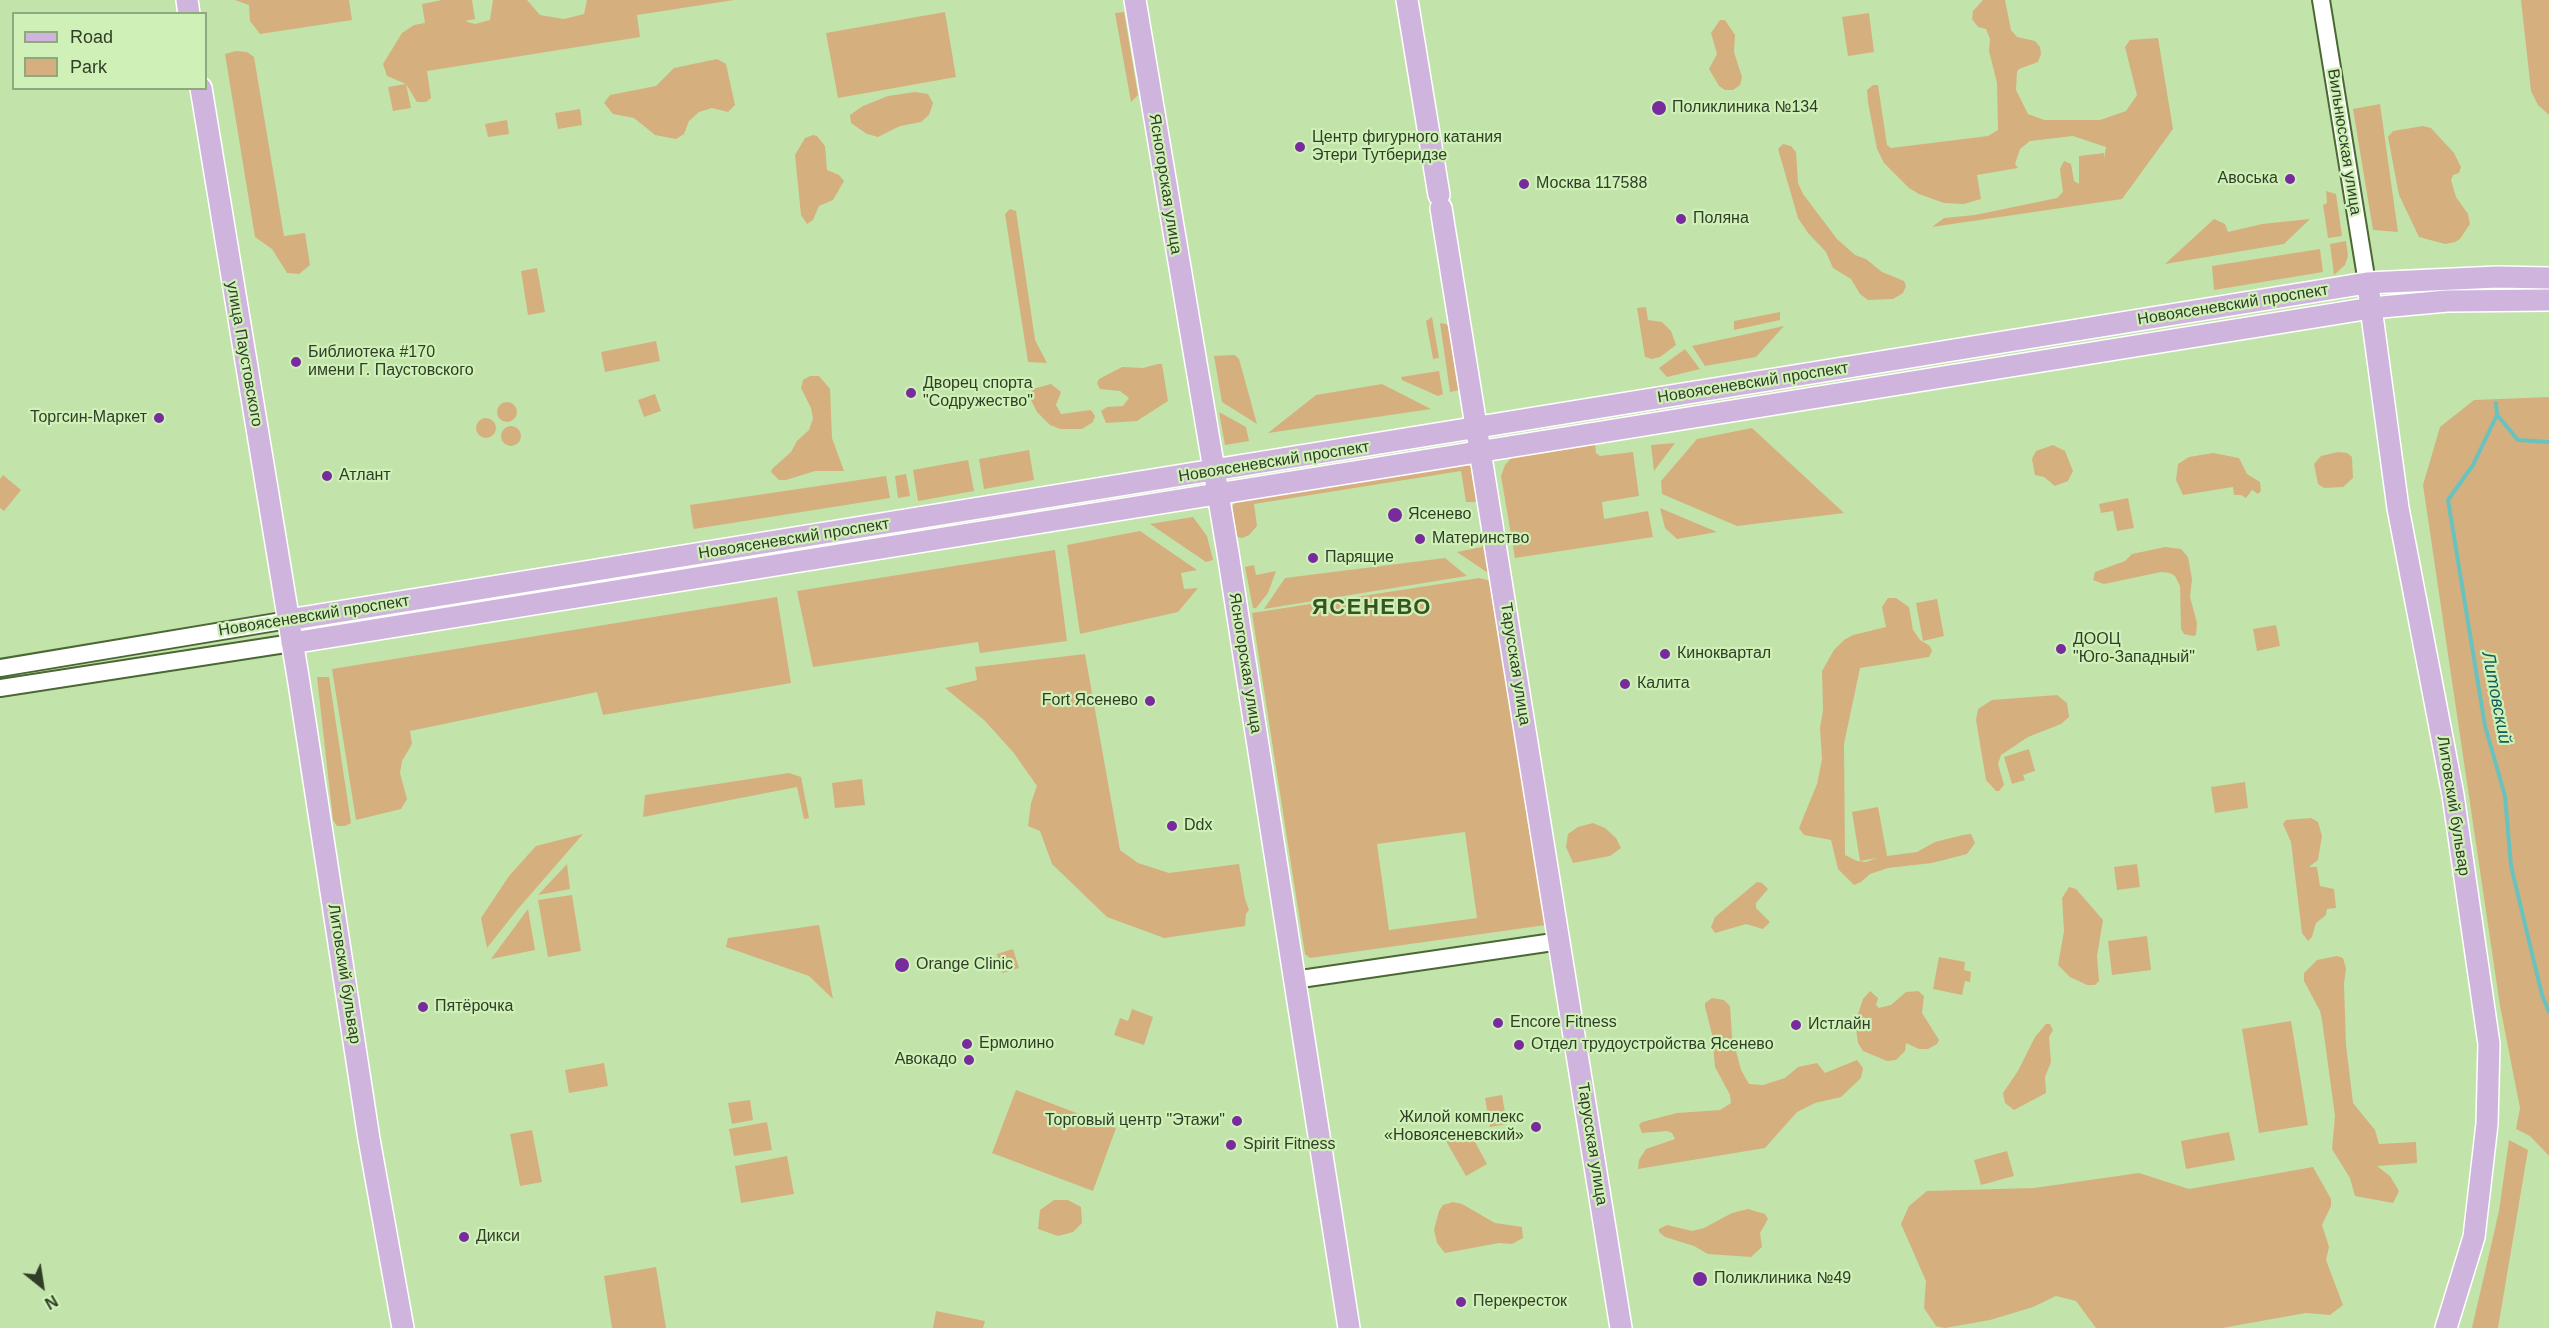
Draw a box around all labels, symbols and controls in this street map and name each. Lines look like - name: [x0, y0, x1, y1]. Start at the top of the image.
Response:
- legend: [12, 12, 207, 90]
- text: Road: [70, 27, 113, 47]
- text: Park: [70, 57, 107, 77]
- street label: Вильнюсская улица: [2323, 68, 2365, 216]
- place label: Поликлиника №134: [1672, 98, 1818, 118]
- marker: Поликлиника №134: [1650, 99, 1668, 117]
- street label: Ясногорская улица: [1144, 112, 1186, 256]
- place label: Центр фигурного катания Этери Тутберидзе: [1312, 128, 1502, 166]
- marker: Центр фигурного катания Этери Тутберидзе: [1293, 140, 1307, 154]
- place label: Авоська: [2218, 169, 2278, 189]
- marker: Авоська: [2283, 172, 2297, 186]
- place label: Москва 117588: [1536, 174, 1647, 194]
- marker: Москва 117588: [1517, 177, 1531, 191]
- place label: Поляна: [1693, 209, 1749, 229]
- marker: Поляна: [1674, 212, 1688, 226]
- street label: улица Паустовского: [222, 280, 266, 428]
- street label: Новоясеневский проспект: [2136, 280, 2330, 330]
- place label: Библиотека #170 имени Г. Паустовского: [308, 343, 474, 381]
- marker: Библиотека #170 имени Г. Паустовского: [289, 355, 303, 369]
- street label: Новоясеневский проспект: [1656, 358, 1850, 408]
- place label: Дворец спорта "Содружество": [923, 374, 1033, 412]
- marker: Дворец спорта "Содружество": [904, 386, 918, 400]
- place label: Торгсин-Маркет: [30, 408, 147, 428]
- marker: Торгсин-Маркет: [152, 411, 166, 425]
- street label: Новоясеневский проспект: [1177, 437, 1371, 487]
- place label: Атлант: [339, 466, 391, 486]
- marker: Атлант: [320, 469, 334, 483]
- place label: Ясенево: [1408, 505, 1471, 525]
- marker: Ясенево: [1386, 506, 1404, 524]
- street label: Новоясеневский проспект: [697, 514, 891, 564]
- place label: Материнство: [1432, 529, 1529, 549]
- marker: Материнство: [1413, 532, 1427, 546]
- place label: Парящие: [1325, 548, 1394, 568]
- marker: Парящие: [1306, 551, 1320, 565]
- street label: Новоясеневский проспект: [217, 591, 411, 641]
- street label: Ясногорская улица: [1224, 591, 1266, 735]
- district label: ЯСЕНЕВО: [1312, 595, 1432, 621]
- street label: Тарусская улица: [1496, 601, 1534, 727]
- place label: ДООЦ "Юго-Западный": [2073, 630, 2195, 668]
- marker: ДООЦ "Юго-Западный": [2054, 642, 2068, 656]
- place label: Киноквартал: [1677, 644, 1771, 664]
- marker: Киноквартал: [1658, 647, 1672, 661]
- water label: Литовский: [2476, 650, 2516, 746]
- place label: Калита: [1637, 674, 1690, 694]
- marker: Калита: [1618, 677, 1632, 691]
- place label: Fort Ясенево: [1042, 691, 1138, 711]
- marker: Fort Ясенево: [1143, 694, 1157, 708]
- street label: Литовский бульвар: [2432, 735, 2474, 877]
- place label: Ddx: [1184, 816, 1212, 836]
- marker: Ddx: [1165, 819, 1179, 833]
- street label: Литовский бульвар: [323, 903, 365, 1045]
- place label: Orange Clinic: [916, 955, 1013, 975]
- marker: Orange Clinic: [893, 956, 911, 974]
- place label: Пятёрочка: [435, 997, 513, 1017]
- marker: Пятёрочка: [416, 1000, 430, 1014]
- place label: Encore Fitness: [1510, 1013, 1617, 1033]
- place label: Истлайн: [1808, 1015, 1870, 1035]
- marker: Encore Fitness: [1491, 1016, 1505, 1030]
- marker: Истлайн: [1789, 1018, 1803, 1032]
- place label: Ермолино: [979, 1034, 1054, 1054]
- place label: Отдел трудоустройства Ясенево: [1531, 1035, 1774, 1055]
- marker: Ермолино: [960, 1037, 974, 1051]
- marker: Отдел трудоустройства Ясенево: [1512, 1038, 1526, 1052]
- place label: Авокадо: [895, 1050, 957, 1070]
- marker: Авокадо: [962, 1053, 976, 1067]
- street label: Тарусская улица: [1573, 1081, 1611, 1207]
- place label: Жилой комплекс «Новоясеневский»: [1384, 1108, 1524, 1146]
- place label: Торговый центр "Этажи": [1045, 1111, 1225, 1131]
- marker: Торговый центр "Этажи": [1230, 1114, 1244, 1128]
- marker: Жилой комплекс «Новоясеневский»: [1529, 1120, 1543, 1134]
- place label: Spirit Fitness: [1243, 1135, 1335, 1155]
- marker: Spirit Fitness: [1224, 1138, 1238, 1152]
- place label: Дикси: [476, 1227, 520, 1247]
- marker: Дикси: [457, 1230, 471, 1244]
- north arrow: [12, 1256, 72, 1316]
- place label: Поликлиника №49: [1714, 1269, 1851, 1289]
- marker: Поликлиника №49: [1691, 1270, 1709, 1288]
- text: N: [42, 1292, 61, 1312]
- place label: Перекресток: [1473, 1292, 1567, 1312]
- marker: Перекресток: [1454, 1295, 1468, 1309]

